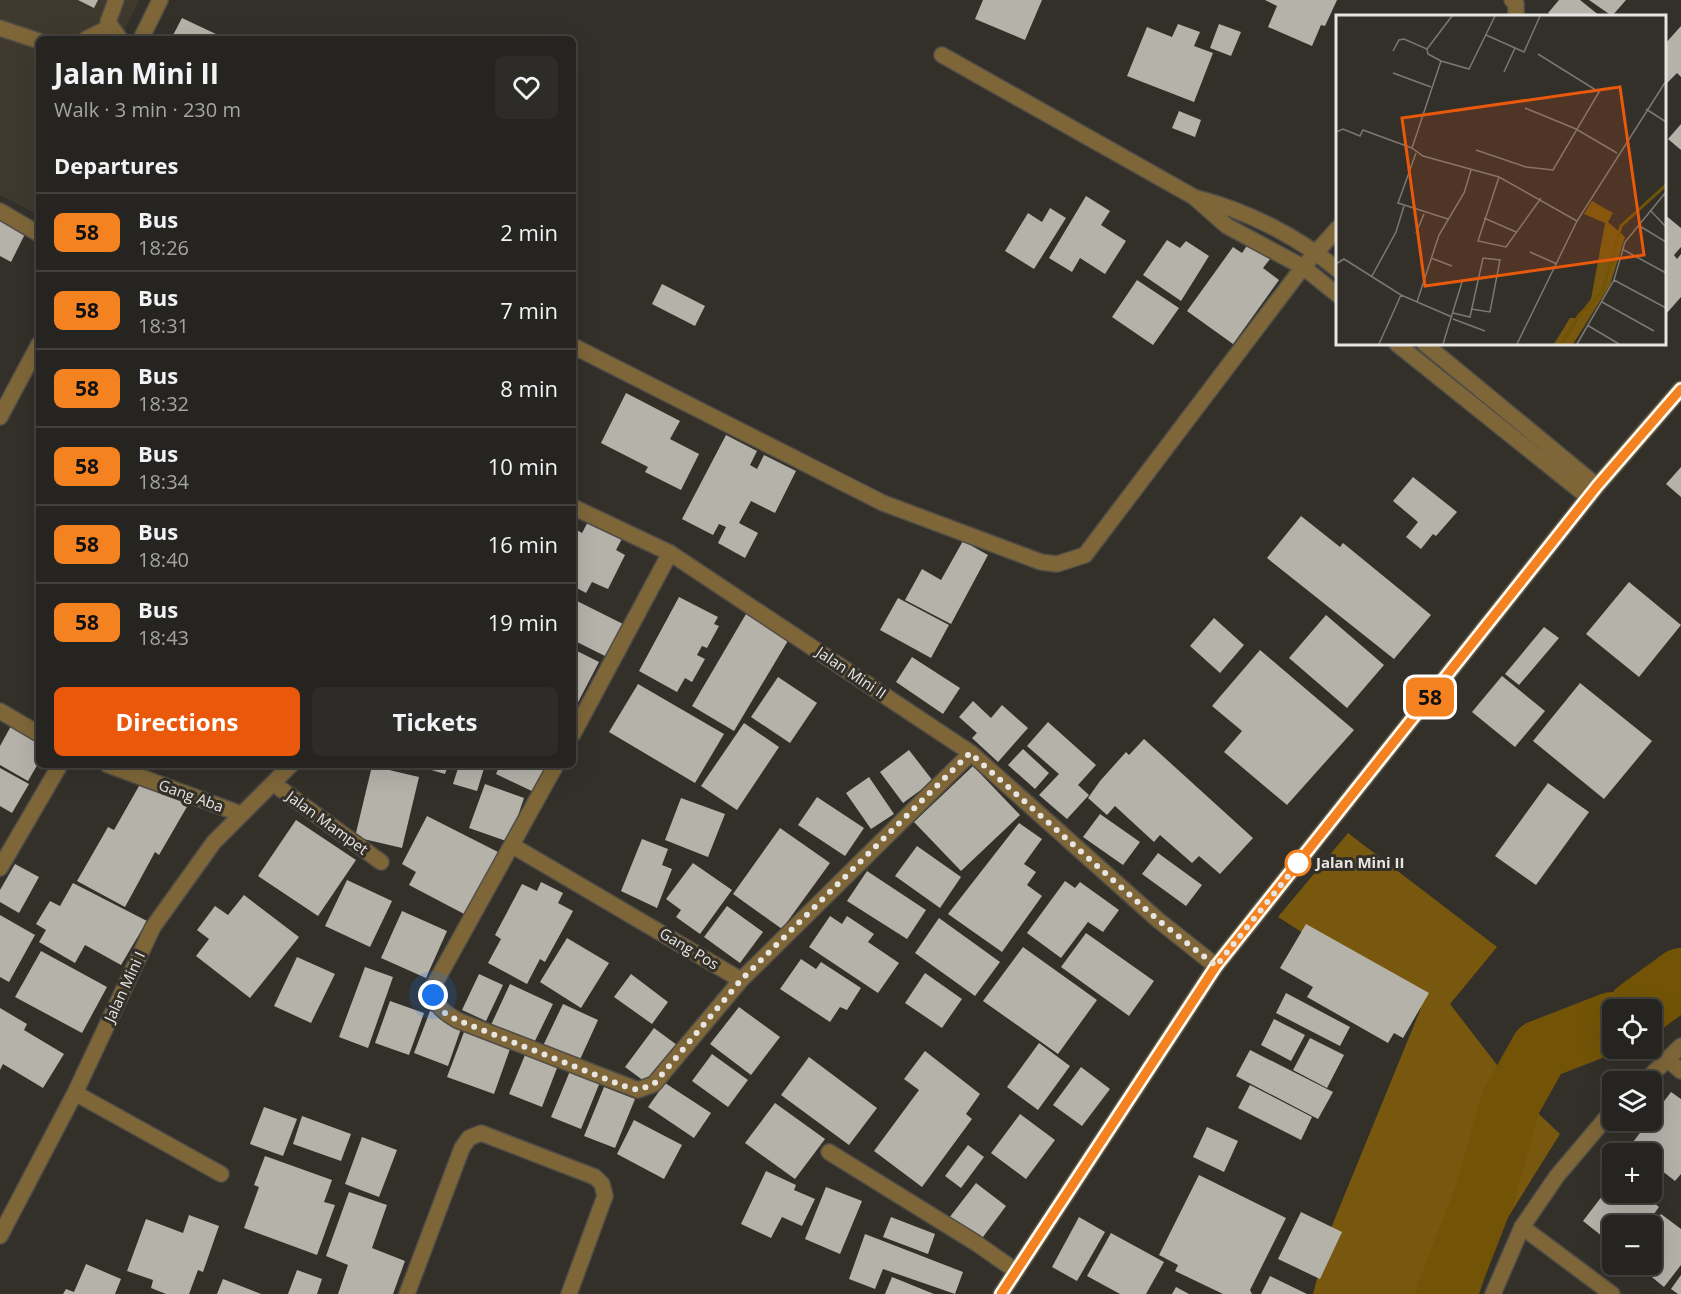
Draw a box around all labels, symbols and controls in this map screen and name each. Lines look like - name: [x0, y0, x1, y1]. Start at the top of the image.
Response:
- inset map: [1336, 15, 1666, 345]
- text: Jalan Mini II: [54, 54, 219, 92]
- button: heart: [495, 56, 558, 119]
- text: Walk · 3 min · 230 m: [54, 96, 241, 123]
- text: Departures: [54, 150, 178, 180]
- text: Bus: [138, 204, 178, 234]
- text: 2 min: [500, 217, 558, 247]
- text: 58: [75, 218, 99, 246]
- text: 18:26: [138, 234, 189, 261]
- text: Bus: [138, 282, 178, 312]
- text: 7 min: [500, 295, 558, 325]
- text: 58: [75, 296, 99, 324]
- text: 18:31: [138, 312, 189, 339]
- text: Bus: [138, 360, 178, 390]
- text: 8 min: [500, 373, 558, 403]
- text: 58: [75, 374, 99, 402]
- text: 18:32: [138, 390, 189, 417]
- text: Bus: [138, 438, 178, 468]
- text: 10 min: [488, 451, 558, 481]
- text: 58: [75, 452, 99, 480]
- text: 18:34: [138, 468, 189, 495]
- text: Bus: [138, 516, 178, 546]
- text: 16 min: [488, 529, 558, 559]
- text: 58: [75, 530, 99, 558]
- text: 18:40: [138, 546, 189, 573]
- text: Bus: [138, 594, 178, 624]
- text: 19 min: [488, 607, 558, 637]
- text: 58: [75, 608, 99, 636]
- text: 18:43: [138, 624, 189, 651]
- street label: Jalan Mini II: [811, 640, 890, 703]
- line badge: 58: [1403, 678, 1457, 716]
- text: 58: [1418, 683, 1442, 711]
- button: Directions: [54, 687, 300, 756]
- button: Tickets: [312, 687, 558, 756]
- street label: Gang Aba: [156, 774, 226, 816]
- street label: Jalan Mampet: [281, 785, 372, 859]
- marker: Jalan Mini II: [1285, 850, 1311, 876]
- place label: Jalan Mini II: [1314, 852, 1404, 872]
- street label: Gang Pos: [656, 923, 723, 974]
- street label: Jalan Mini I: [98, 948, 149, 1027]
- your location: [418, 980, 448, 1010]
- map controls: [1602, 999, 1662, 1275]
- button: locate: [1602, 999, 1662, 1059]
- button: layers: [1602, 1071, 1662, 1131]
- button: +: [1602, 1143, 1662, 1203]
- button: −: [1602, 1215, 1662, 1275]

